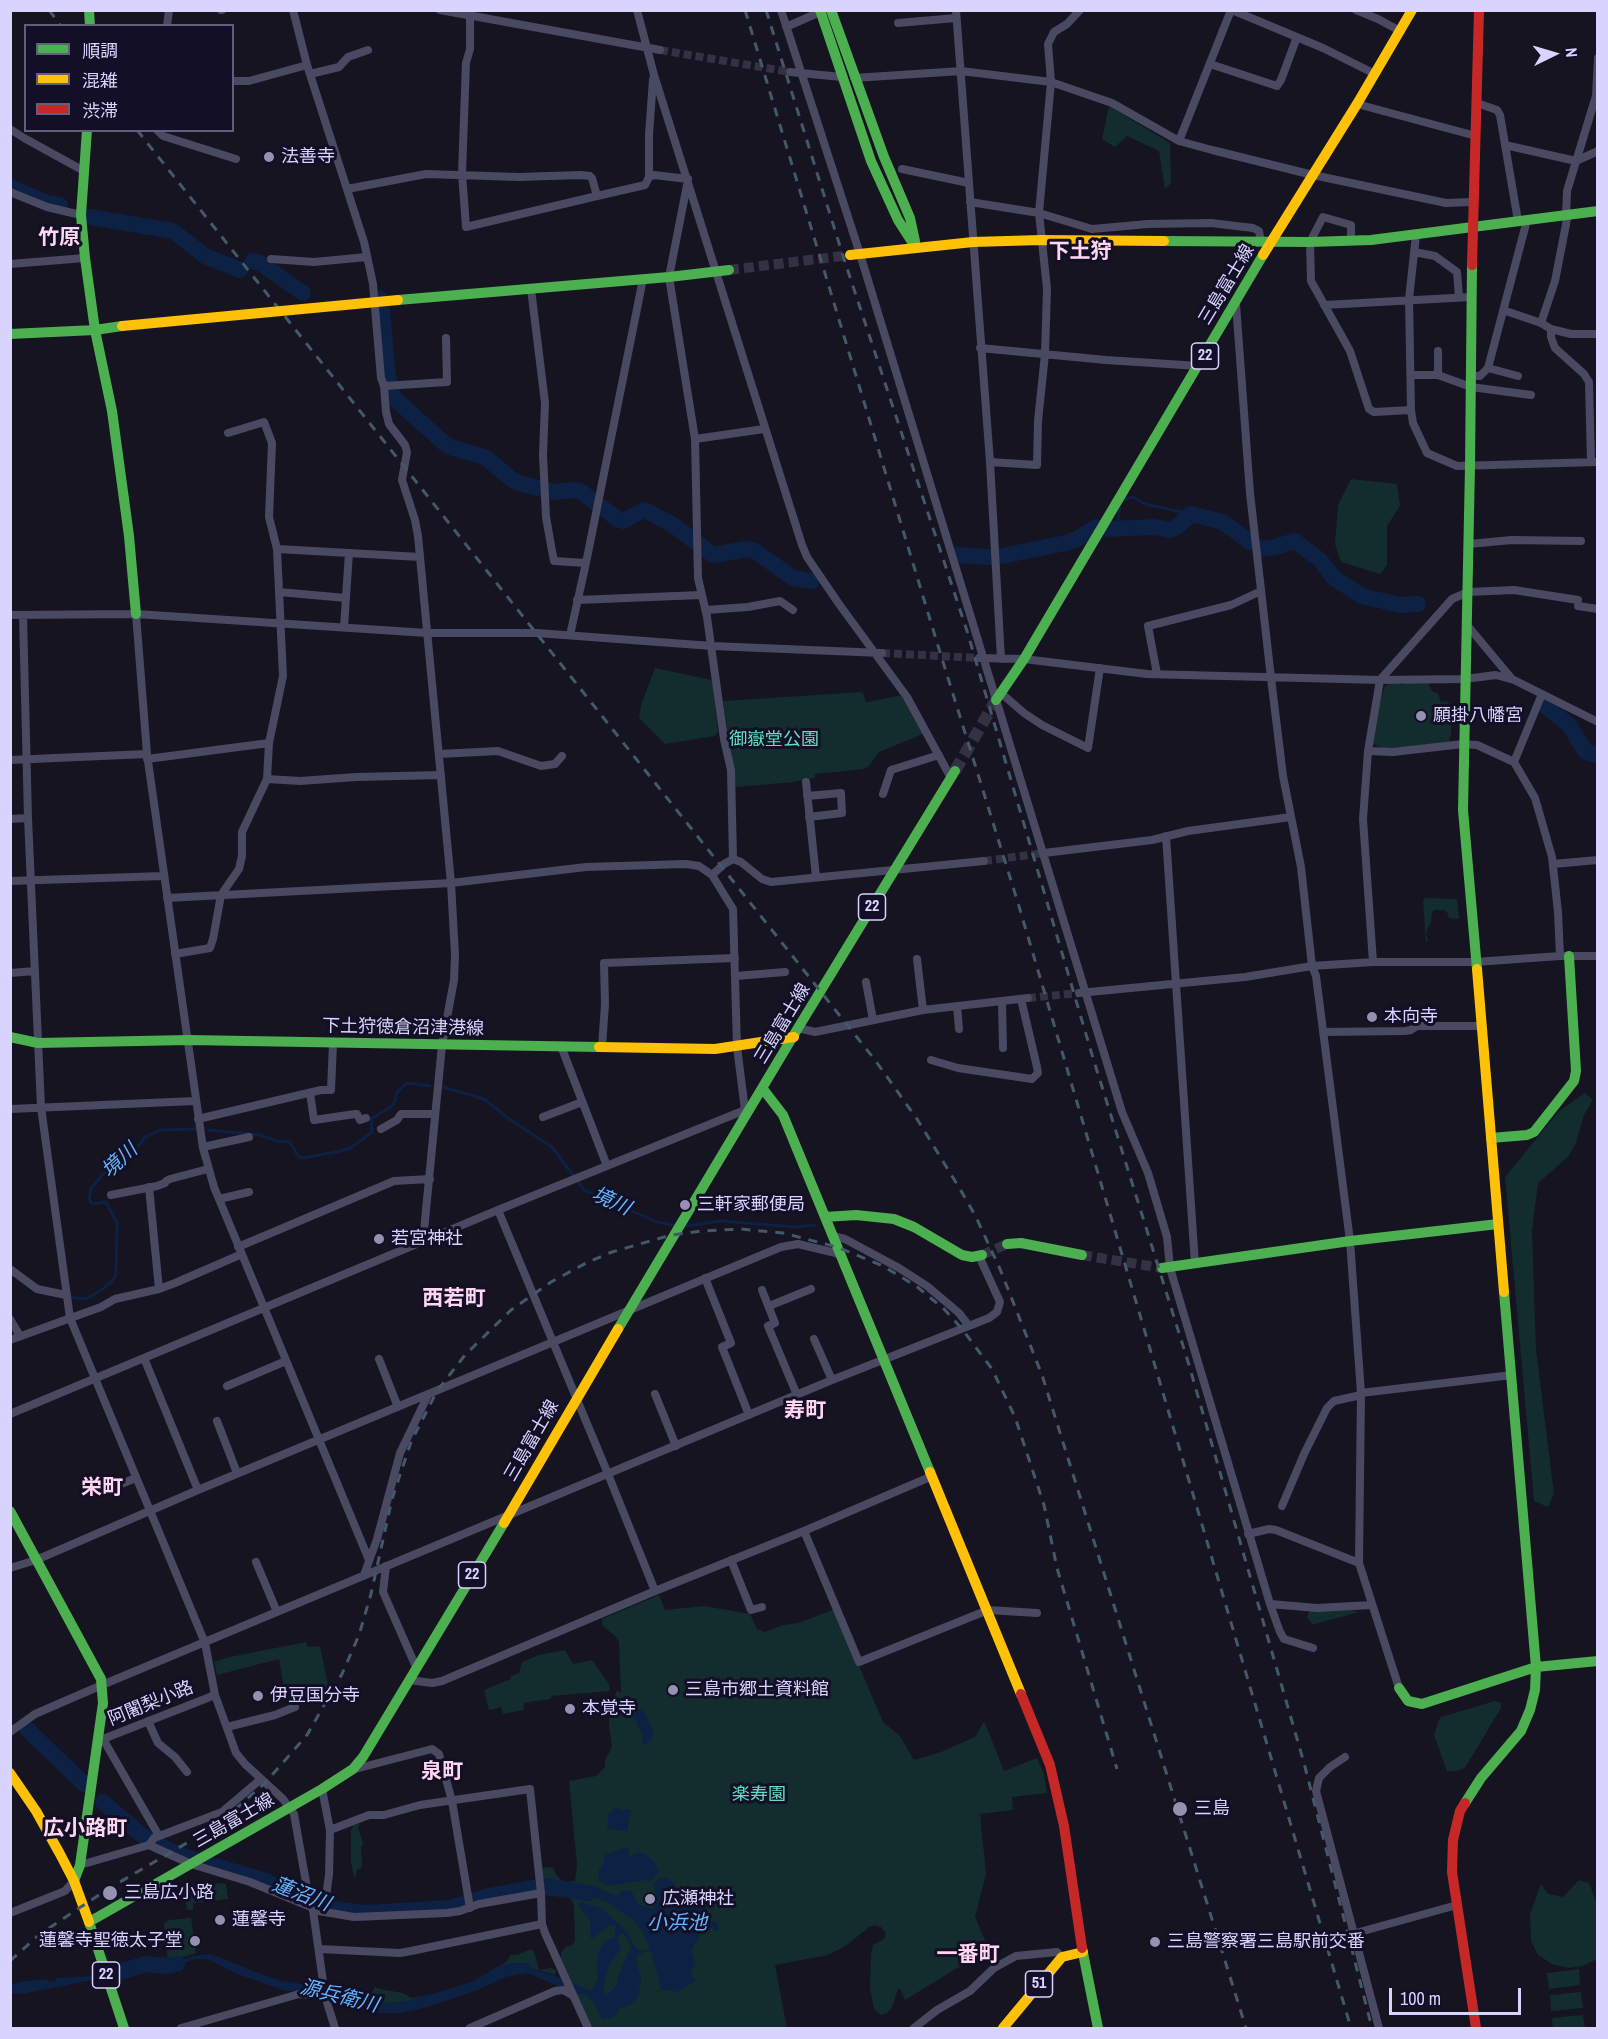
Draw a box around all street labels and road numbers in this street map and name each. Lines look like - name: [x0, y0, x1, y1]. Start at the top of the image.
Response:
- street label: 三島富士線: [1195, 241, 1259, 329]
- road number: 22: [1192, 343, 1218, 369]
- road number: 22: [858, 894, 886, 920]
- street label: 三島富士線: [751, 980, 815, 1068]
- street label: 下土狩徳倉沼津港線: [322, 1016, 484, 1040]
- street label: 三島富士線: [500, 1397, 564, 1485]
- road number: 22: [458, 1562, 486, 1588]
- street label: 阿闍梨小路: [105, 1677, 197, 1731]
- street label: 三島富士線: [190, 1789, 278, 1853]
- road number: 22: [92, 1962, 120, 1988]
- road number: 51: [1026, 1971, 1052, 1997]

